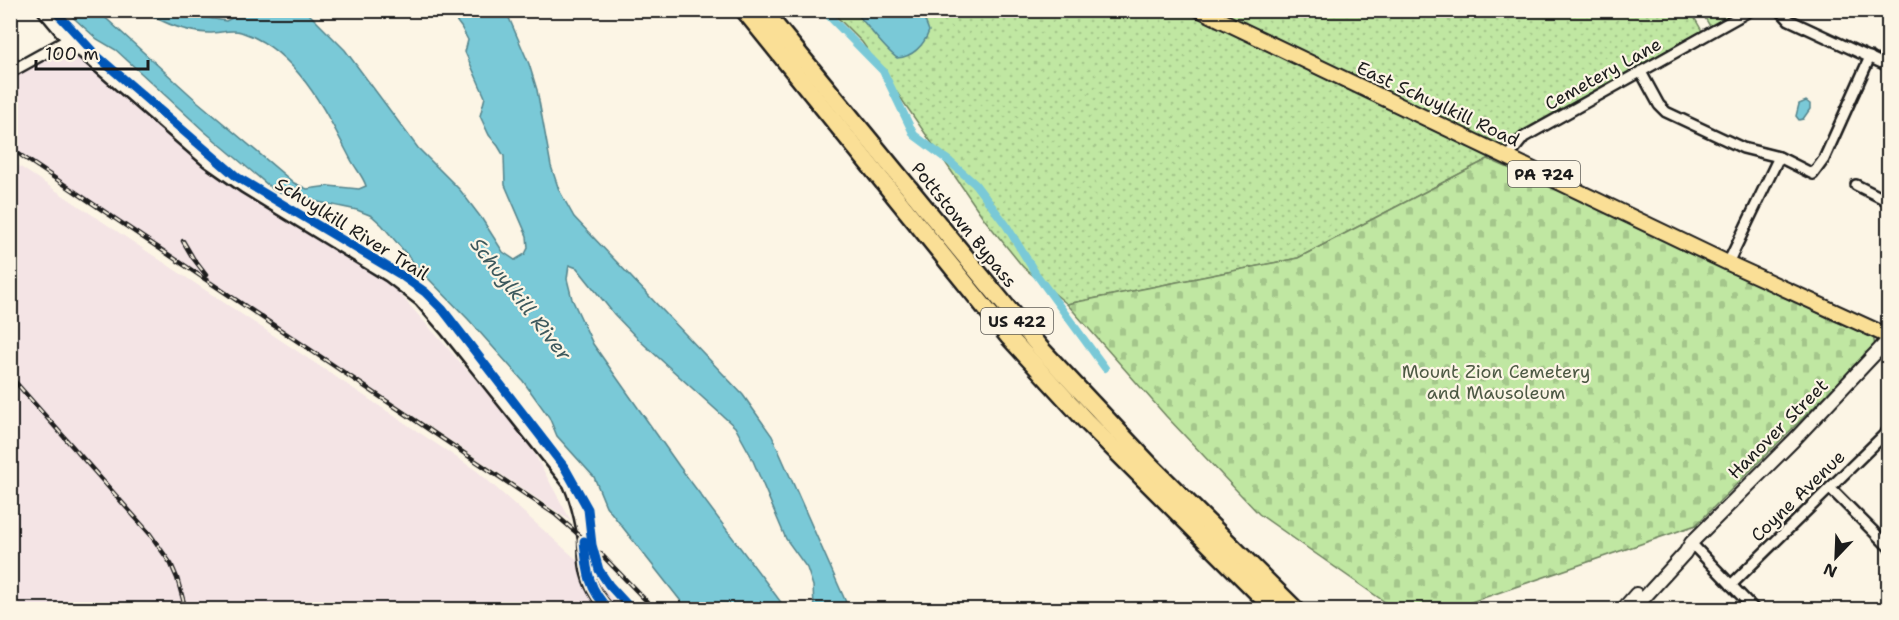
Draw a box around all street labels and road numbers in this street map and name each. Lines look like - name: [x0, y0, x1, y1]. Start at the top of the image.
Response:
- street label: Cemetery Lane: [1540, 32, 1666, 116]
- street label: East Schuylkill Road: [1353, 56, 1523, 152]
- street label: Pottstown Bypass: [906, 157, 1022, 293]
- road number: PA 724: [1508, 161, 1580, 187]
- street label: Schuylkill River Trail: [271, 172, 434, 286]
- road number: US 422: [981, 308, 1053, 334]
- street label: Hanover Street: [1723, 374, 1833, 484]
- street label: Coyne Avenue: [1746, 445, 1850, 547]

